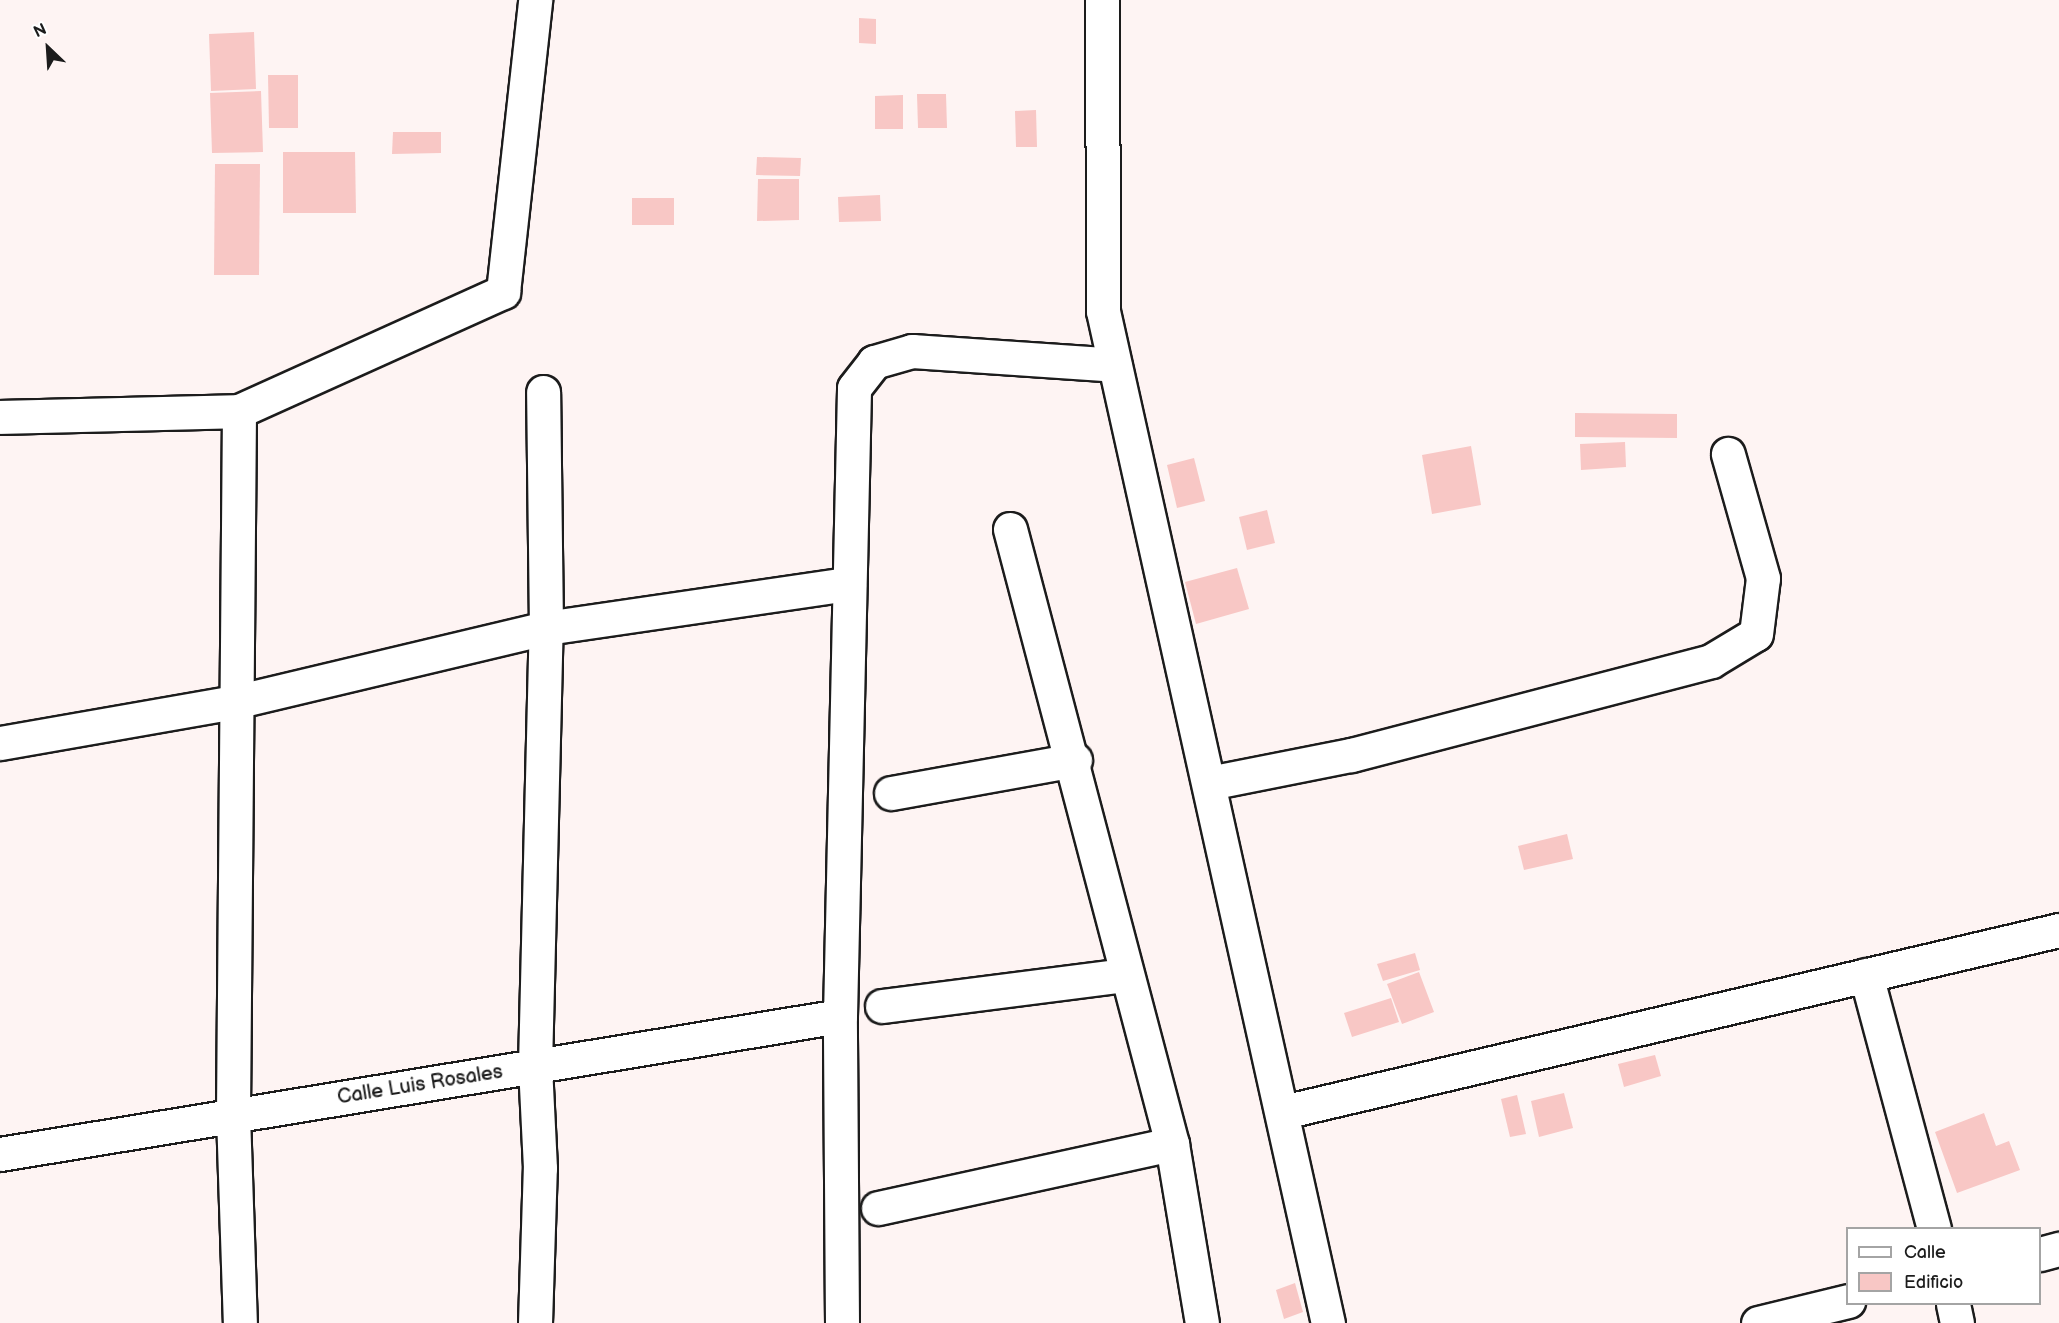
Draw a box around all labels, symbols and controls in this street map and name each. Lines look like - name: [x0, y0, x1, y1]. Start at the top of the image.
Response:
- north arrow: [18, 18, 78, 78]
- text: N: [31, 20, 50, 42]
- street label: Calle Luis Rosales: [336, 1060, 504, 1110]
- legend: [1846, 1227, 2041, 1305]
- text: Calle: [1904, 1242, 1946, 1263]
- text: Edificio: [1904, 1272, 1963, 1293]

